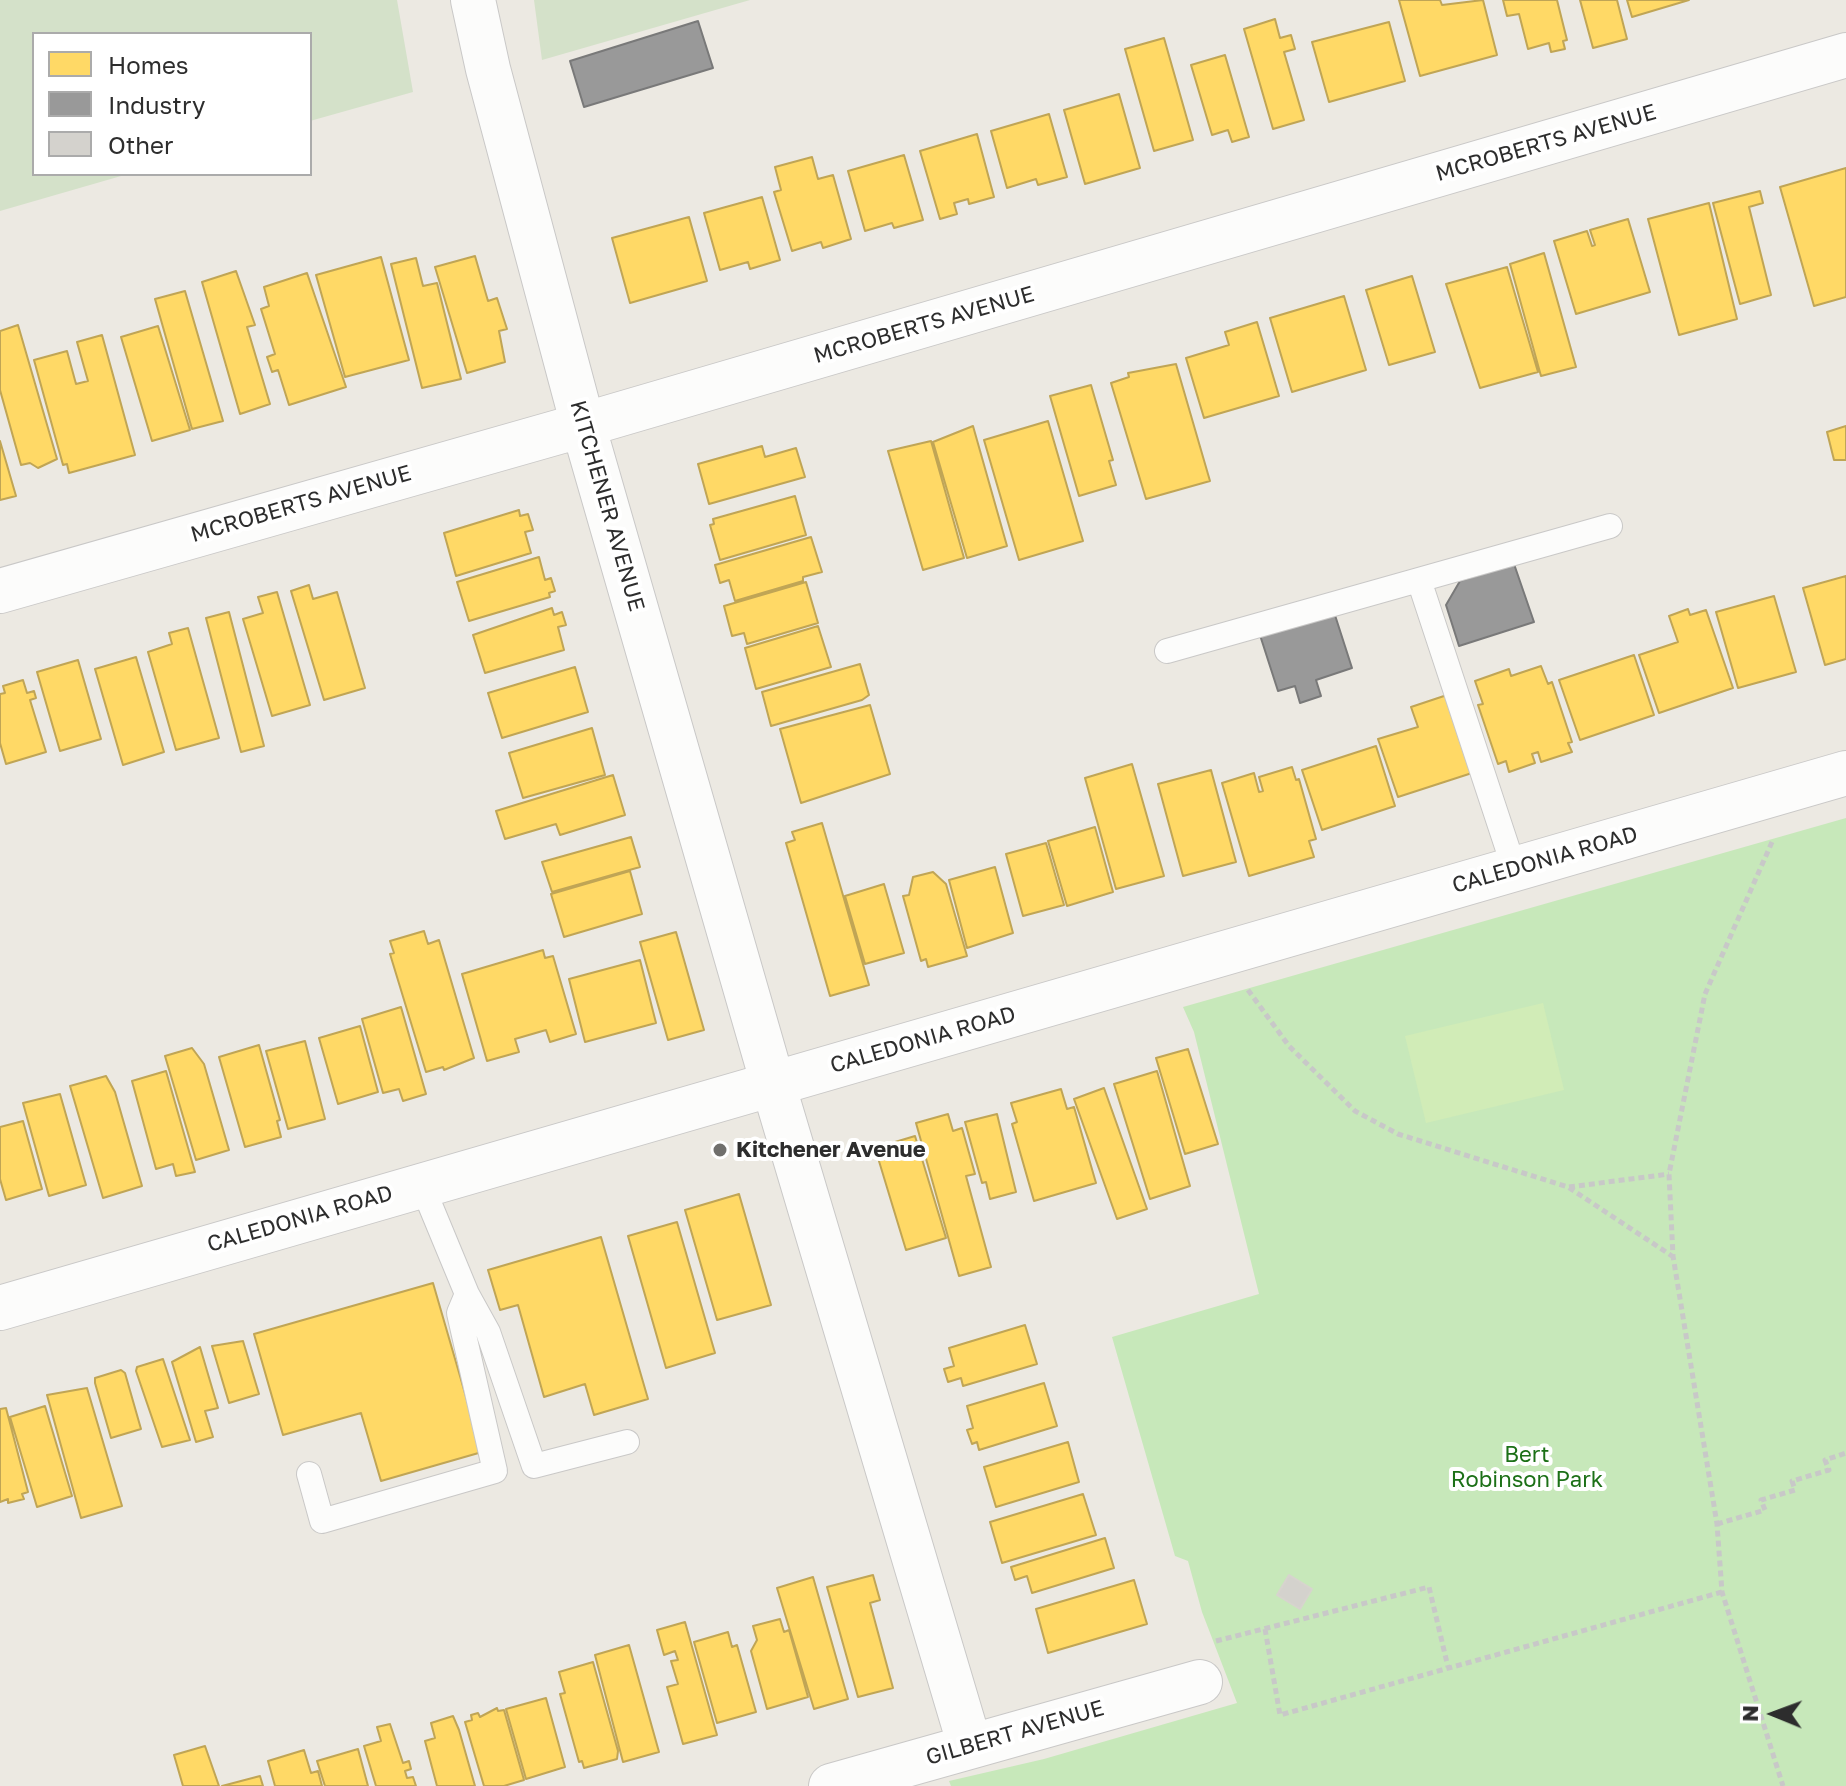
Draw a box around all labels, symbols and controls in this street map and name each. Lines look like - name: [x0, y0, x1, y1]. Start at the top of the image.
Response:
- legend: [32, 32, 312, 176]
- text: Homes: [108, 50, 189, 79]
- text: Industry: [108, 90, 205, 119]
- street label: MCROBERTS AVENUE: [1433, 99, 1659, 187]
- text: Other: [108, 130, 173, 159]
- street label: MCROBERTS AVENUE: [811, 281, 1037, 369]
- street label: KITCHENER AVENUE: [564, 398, 650, 614]
- street label: MCROBERTS AVENUE: [188, 460, 414, 548]
- street label: CALEDONIA ROAD: [1449, 821, 1641, 899]
- street label: CALEDONIA ROAD: [827, 1001, 1019, 1079]
- place label: Kitchener Avenue: [736, 1137, 926, 1163]
- marker: Kitchener Avenue: [711, 1141, 729, 1159]
- street label: CALEDONIA ROAD: [204, 1180, 396, 1258]
- park label: Bert Robinson Park: [1451, 1442, 1603, 1494]
- north arrow: [1734, 1674, 1814, 1754]
- street label: GILBERT AVENUE: [923, 1695, 1107, 1771]
- text: N: [1736, 1705, 1763, 1722]

